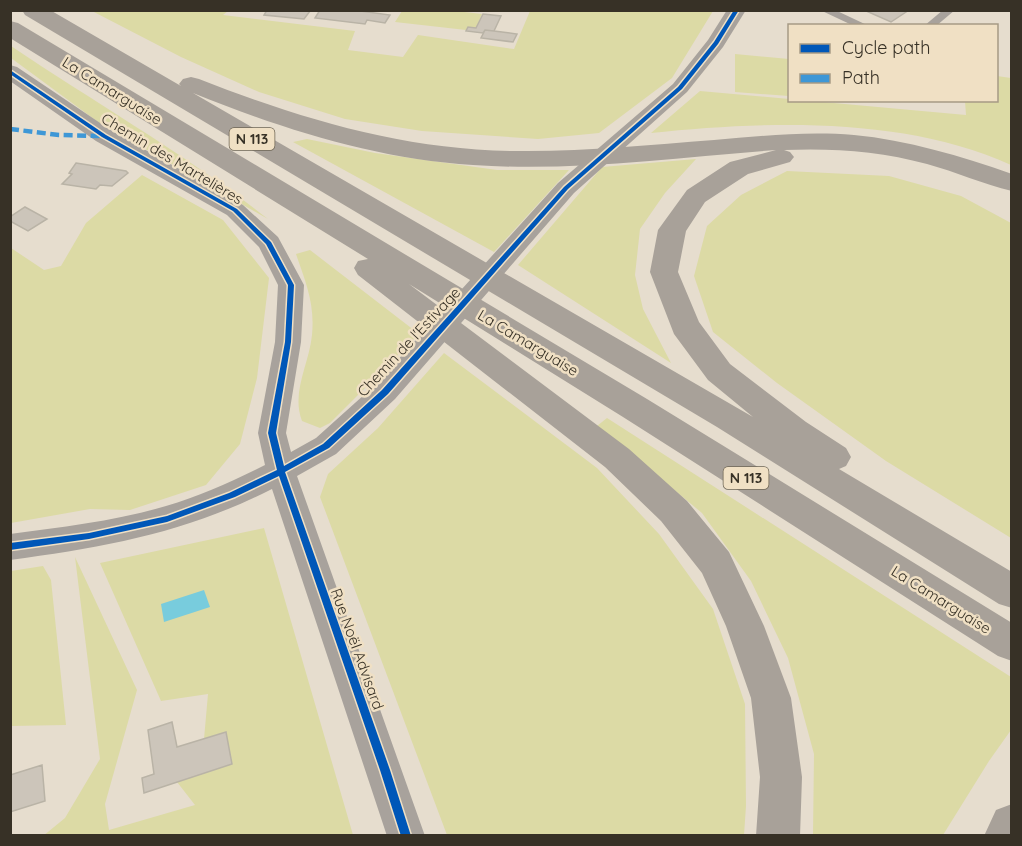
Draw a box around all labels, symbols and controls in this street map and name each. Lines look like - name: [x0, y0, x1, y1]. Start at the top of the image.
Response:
- legend: [788, 24, 998, 102]
- text: Cycle path: [842, 36, 930, 59]
- street label: La Camarguaise: [59, 52, 166, 129]
- text: Path: [842, 66, 880, 89]
- street label: Chemin des Martelières: [98, 109, 247, 208]
- road number: N 113: [230, 128, 274, 150]
- street label: Chemin de l'Estivage: [353, 283, 464, 400]
- street label: La Camarguaise: [475, 305, 582, 380]
- road number: N 113: [724, 467, 768, 489]
- street label: La Camarguaise: [888, 561, 995, 638]
- street label: Rue Noël Advisard: [327, 586, 388, 712]

